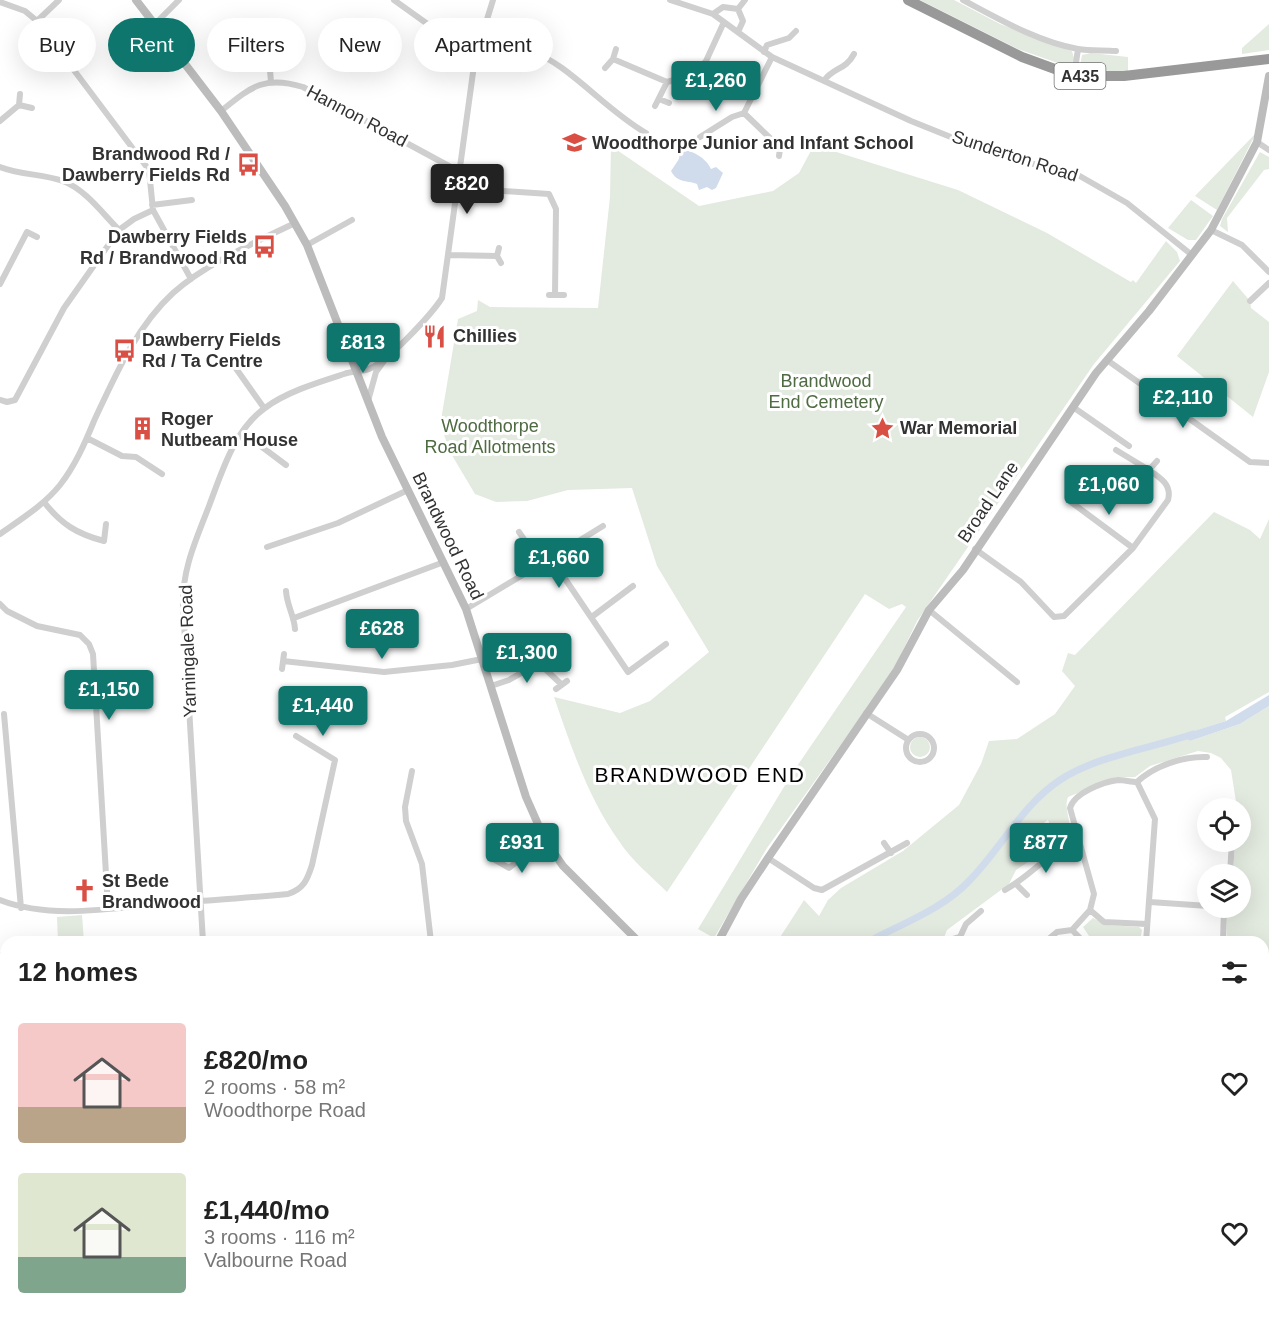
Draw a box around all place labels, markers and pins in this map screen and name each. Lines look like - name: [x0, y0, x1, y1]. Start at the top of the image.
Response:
- pin: £1,260: [667, 61, 765, 112]
- school or university icon: Woodthorpe Junior and Infant School: [561, 130, 587, 156]
- place label: Woodthorpe Junior and Infant School: [592, 133, 914, 153]
- place label: Brandwood Rd / Dawberry Fields Rd: [62, 144, 230, 185]
- bus stop icon: Brandwood Rd / Dawberry Fields Rd: [235, 151, 261, 177]
- pin: £820: [431, 164, 503, 215]
- place label: Dawberry Fields Rd / Brandwood Rd: [80, 227, 247, 268]
- bus stop icon: Dawberry Fields Rd / Brandwood Rd: [252, 234, 278, 260]
- pin: £813: [327, 323, 399, 374]
- restaurant icon: Chillies: [422, 323, 448, 349]
- place label: Chillies: [453, 326, 517, 346]
- place label: Dawberry Fields Rd / Ta Centre: [142, 330, 281, 371]
- bus stop icon: Dawberry Fields Rd / Ta Centre: [111, 337, 137, 363]
- pin: £2,110: [1134, 378, 1232, 429]
- place label: Roger Nutbeam House: [161, 409, 298, 450]
- place icon: War Memorial: [869, 415, 895, 441]
- building icon: Roger Nutbeam House: [130, 416, 156, 442]
- place label: War Memorial: [900, 418, 1017, 438]
- pin: £1,060: [1060, 465, 1158, 516]
- pin: £1,660: [510, 538, 608, 589]
- pin: £628: [346, 609, 418, 660]
- pin: £1,300: [478, 633, 576, 684]
- pin: £1,150: [60, 670, 158, 721]
- pin: £1,440: [274, 686, 372, 737]
- pin: £931: [486, 823, 558, 874]
- pin: £877: [1010, 823, 1082, 874]
- place label: St Bede Brandwood: [102, 871, 201, 912]
- church icon: St Bede Brandwood: [71, 878, 97, 904]

